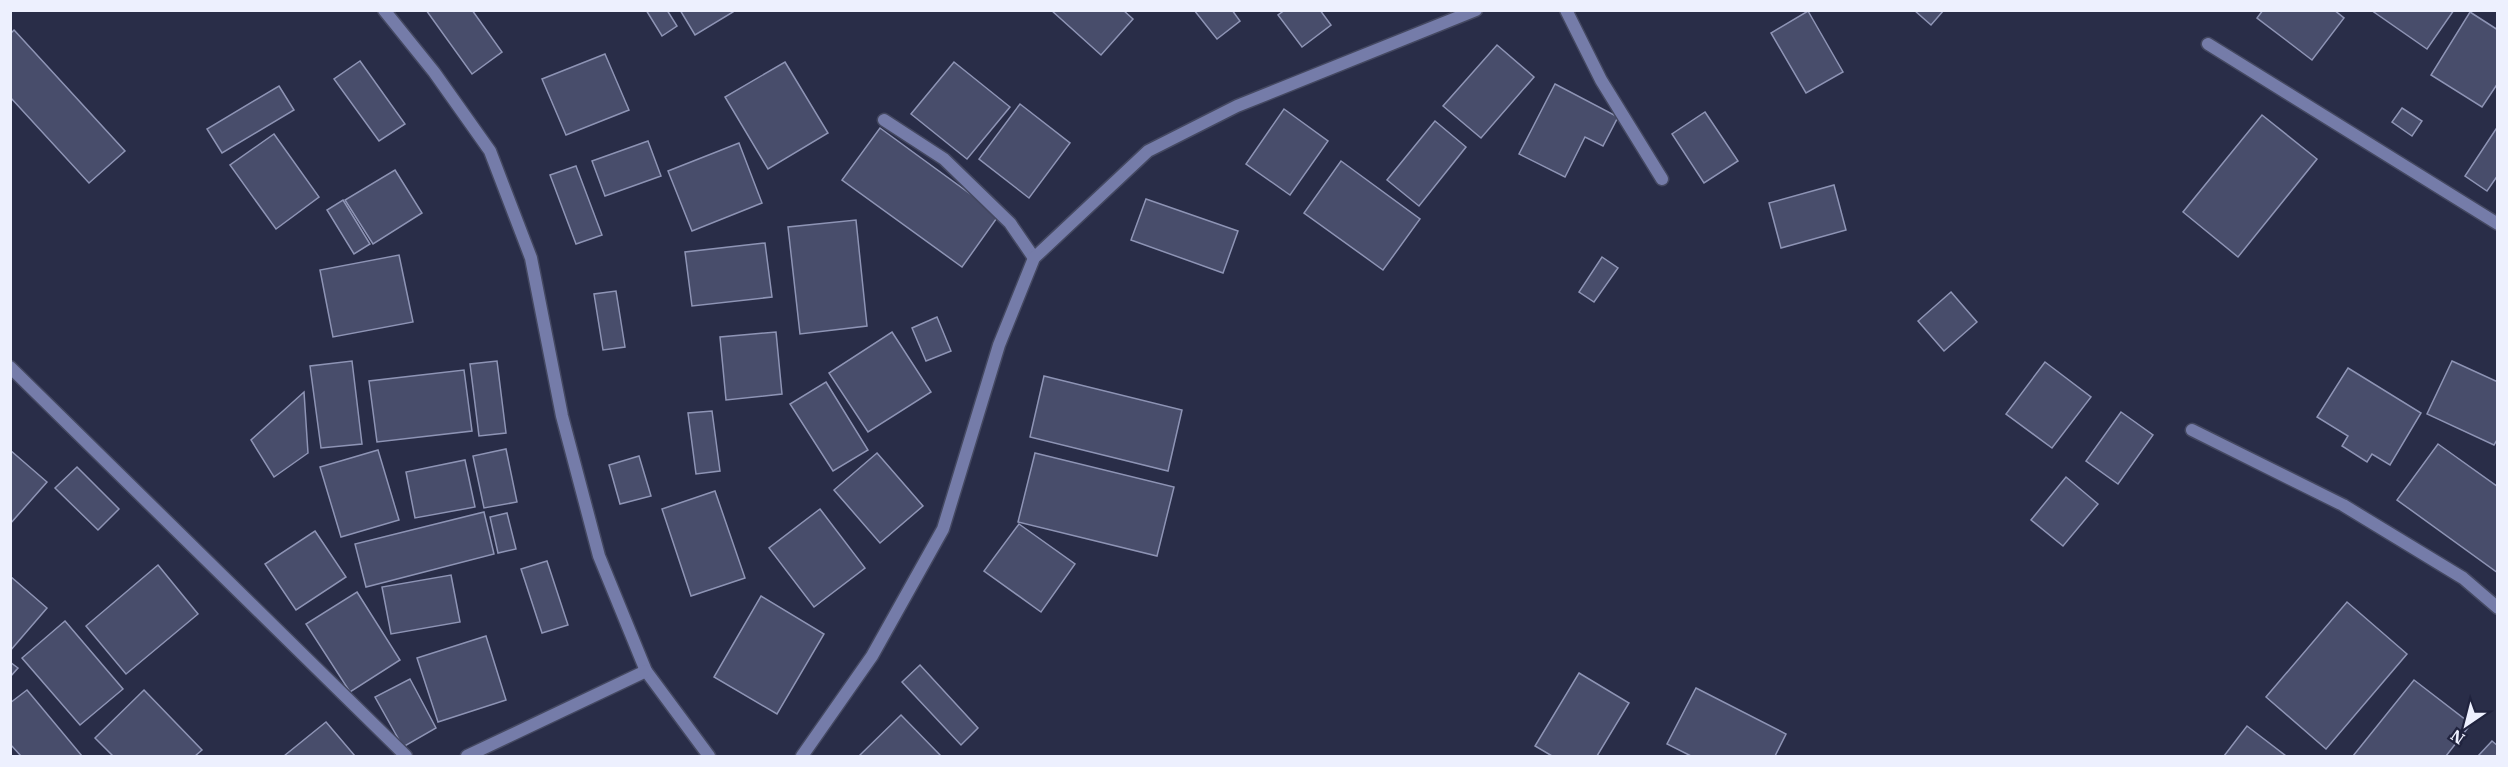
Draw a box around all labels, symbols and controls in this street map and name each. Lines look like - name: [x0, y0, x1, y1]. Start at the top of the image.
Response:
- north arrow: [2436, 695, 2496, 755]
- text: N: [2446, 725, 2468, 749]

